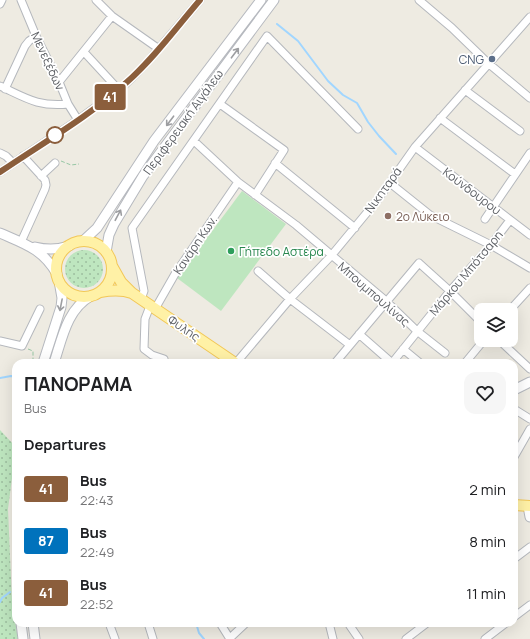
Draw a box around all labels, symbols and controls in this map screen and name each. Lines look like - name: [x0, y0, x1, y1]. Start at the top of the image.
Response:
- street label: Μενεξέδων: [27, 29, 69, 93]
- one-way arrow: [230, 47, 239, 58]
- place label: CNG: [459, 51, 485, 68]
- marker: CNG: [487, 54, 497, 64]
- street label: Περιφερειακή Αιγάλεω: [139, 66, 227, 178]
- line badge: 41: [92, 84, 128, 110]
- text: 41: [103, 87, 117, 106]
- one-way arrow: [166, 115, 174, 126]
- unlabelled marker: [46, 126, 64, 144]
- street label: Νικηταρά: [360, 163, 406, 217]
- street label: Κούνδουρου: [439, 163, 505, 219]
- place label: 2ο Λύκειο: [396, 208, 450, 225]
- one-way arrow: [115, 210, 123, 222]
- marker: 2ο Λύκειο: [383, 211, 393, 221]
- street label: Κανάρη Κων.: [169, 212, 221, 278]
- street label: Μάρκου Μπότσαρη: [425, 227, 507, 319]
- place label: Γήπεδο Αστέρα: [239, 243, 324, 260]
- marker: Γήπεδο Αστέρα: [226, 246, 236, 256]
- street label: Μπουμπουλίνας: [334, 258, 414, 330]
- one-way arrow: [56, 299, 64, 312]
- map controls: [474, 303, 518, 347]
- button: layers: [474, 303, 518, 347]
- street label: Φυλής: [164, 311, 204, 345]
- text: ΠΑΝΟΡΑΜΑ: [24, 371, 132, 397]
- button: heart: [464, 372, 506, 414]
- text: Bus: [24, 399, 47, 417]
- text: Departures: [24, 434, 106, 455]
- text: Bus: [80, 470, 107, 491]
- text: 41: [39, 479, 53, 498]
- text: 2 min: [469, 479, 506, 500]
- text: 22:43: [80, 491, 114, 509]
- text: Bus: [80, 522, 107, 543]
- text: 87: [38, 531, 54, 550]
- text: 8 min: [469, 531, 506, 552]
- text: 22:49: [80, 543, 114, 561]
- text: Bus: [80, 574, 107, 595]
- text: 41: [39, 583, 53, 602]
- text: 11 min: [466, 583, 506, 604]
- text: 22:52: [80, 595, 113, 613]

